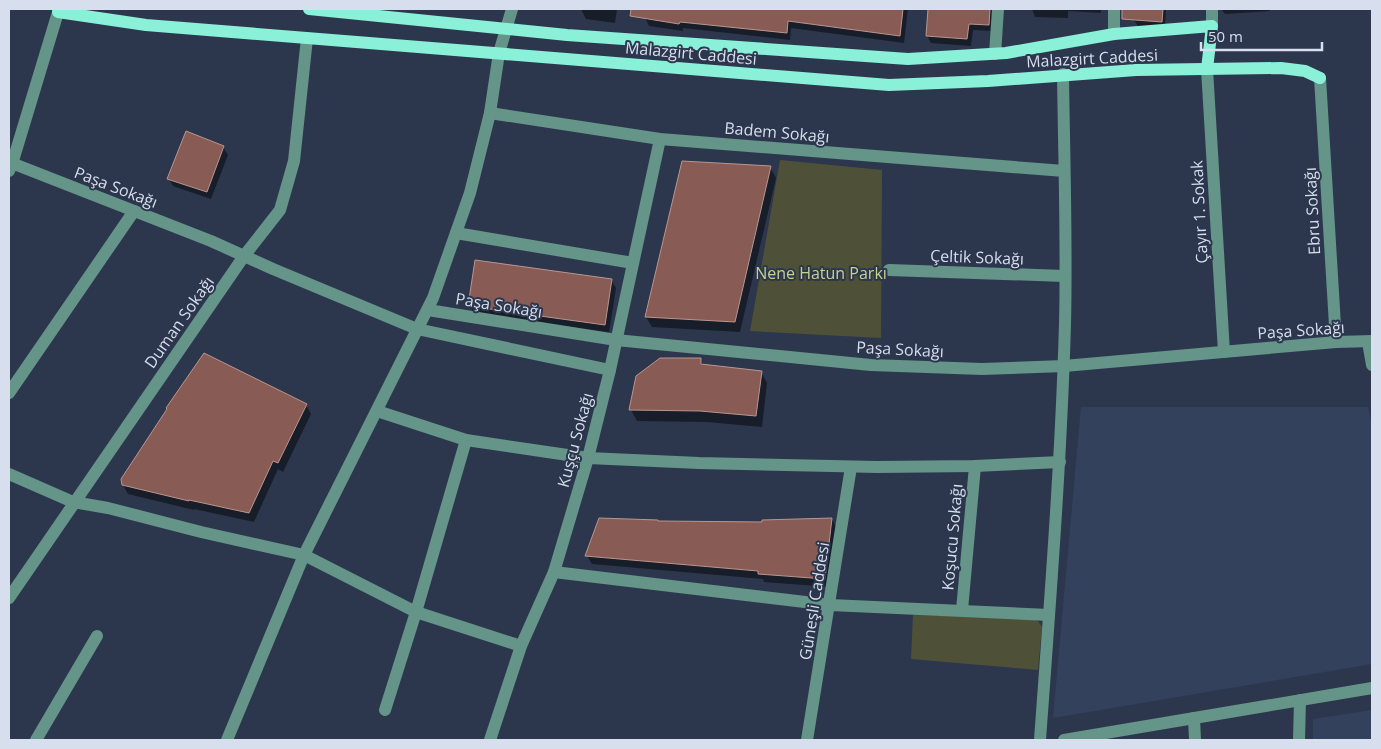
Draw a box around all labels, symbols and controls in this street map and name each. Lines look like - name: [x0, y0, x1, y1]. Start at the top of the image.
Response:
- scale bar: [1201, 20, 1322, 52]
- text: 50 m: [1208, 26, 1243, 46]
- street label: Malazgirt Caddesi: [624, 36, 758, 70]
- street label: Malazgirt Caddesi: [1025, 44, 1159, 72]
- street label: Badem Sokağı: [724, 116, 830, 148]
- street label: Çayır 1. Sokak: [1185, 159, 1213, 264]
- street label: Paşa Sokağı: [71, 161, 161, 213]
- street label: Ebru Sokağı: [1299, 167, 1325, 255]
- street label: Çeltik Sokağı: [930, 244, 1024, 270]
- park label: Nene Hatun Parkı: [755, 262, 887, 284]
- street label: Duman Sokağı: [139, 272, 219, 372]
- street label: Paşa Sokağı: [454, 287, 544, 323]
- street label: Paşa Sokağı: [1257, 316, 1345, 344]
- street label: Paşa Sokağı: [856, 336, 944, 362]
- street label: Kuşçu Sokağı: [552, 390, 598, 490]
- street label: Koşucu Sokağı: [936, 483, 968, 591]
- street label: Güneşli Caddesi: [794, 540, 834, 662]

